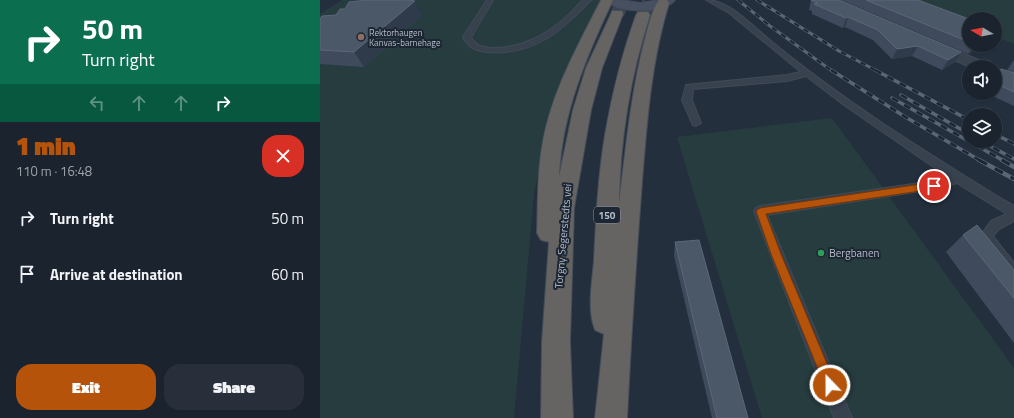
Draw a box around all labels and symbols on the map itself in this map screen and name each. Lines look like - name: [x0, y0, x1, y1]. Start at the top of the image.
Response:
- north arrow: [962, 12, 1002, 52]
- place label: Rektorhaugen Kanvas-barnehage: [369, 26, 441, 49]
- marker: Rektorhaugen Kanvas-barnehage: [356, 32, 366, 42]
- pin: [917, 169, 951, 203]
- street label: Torgny Segerstedts vei: [550, 183, 576, 289]
- road number: 150: [594, 207, 620, 223]
- place label: Bergbanen: [829, 245, 879, 261]
- marker: Bergbanen: [816, 248, 826, 258]
- position arrow: [809, 364, 851, 406]

